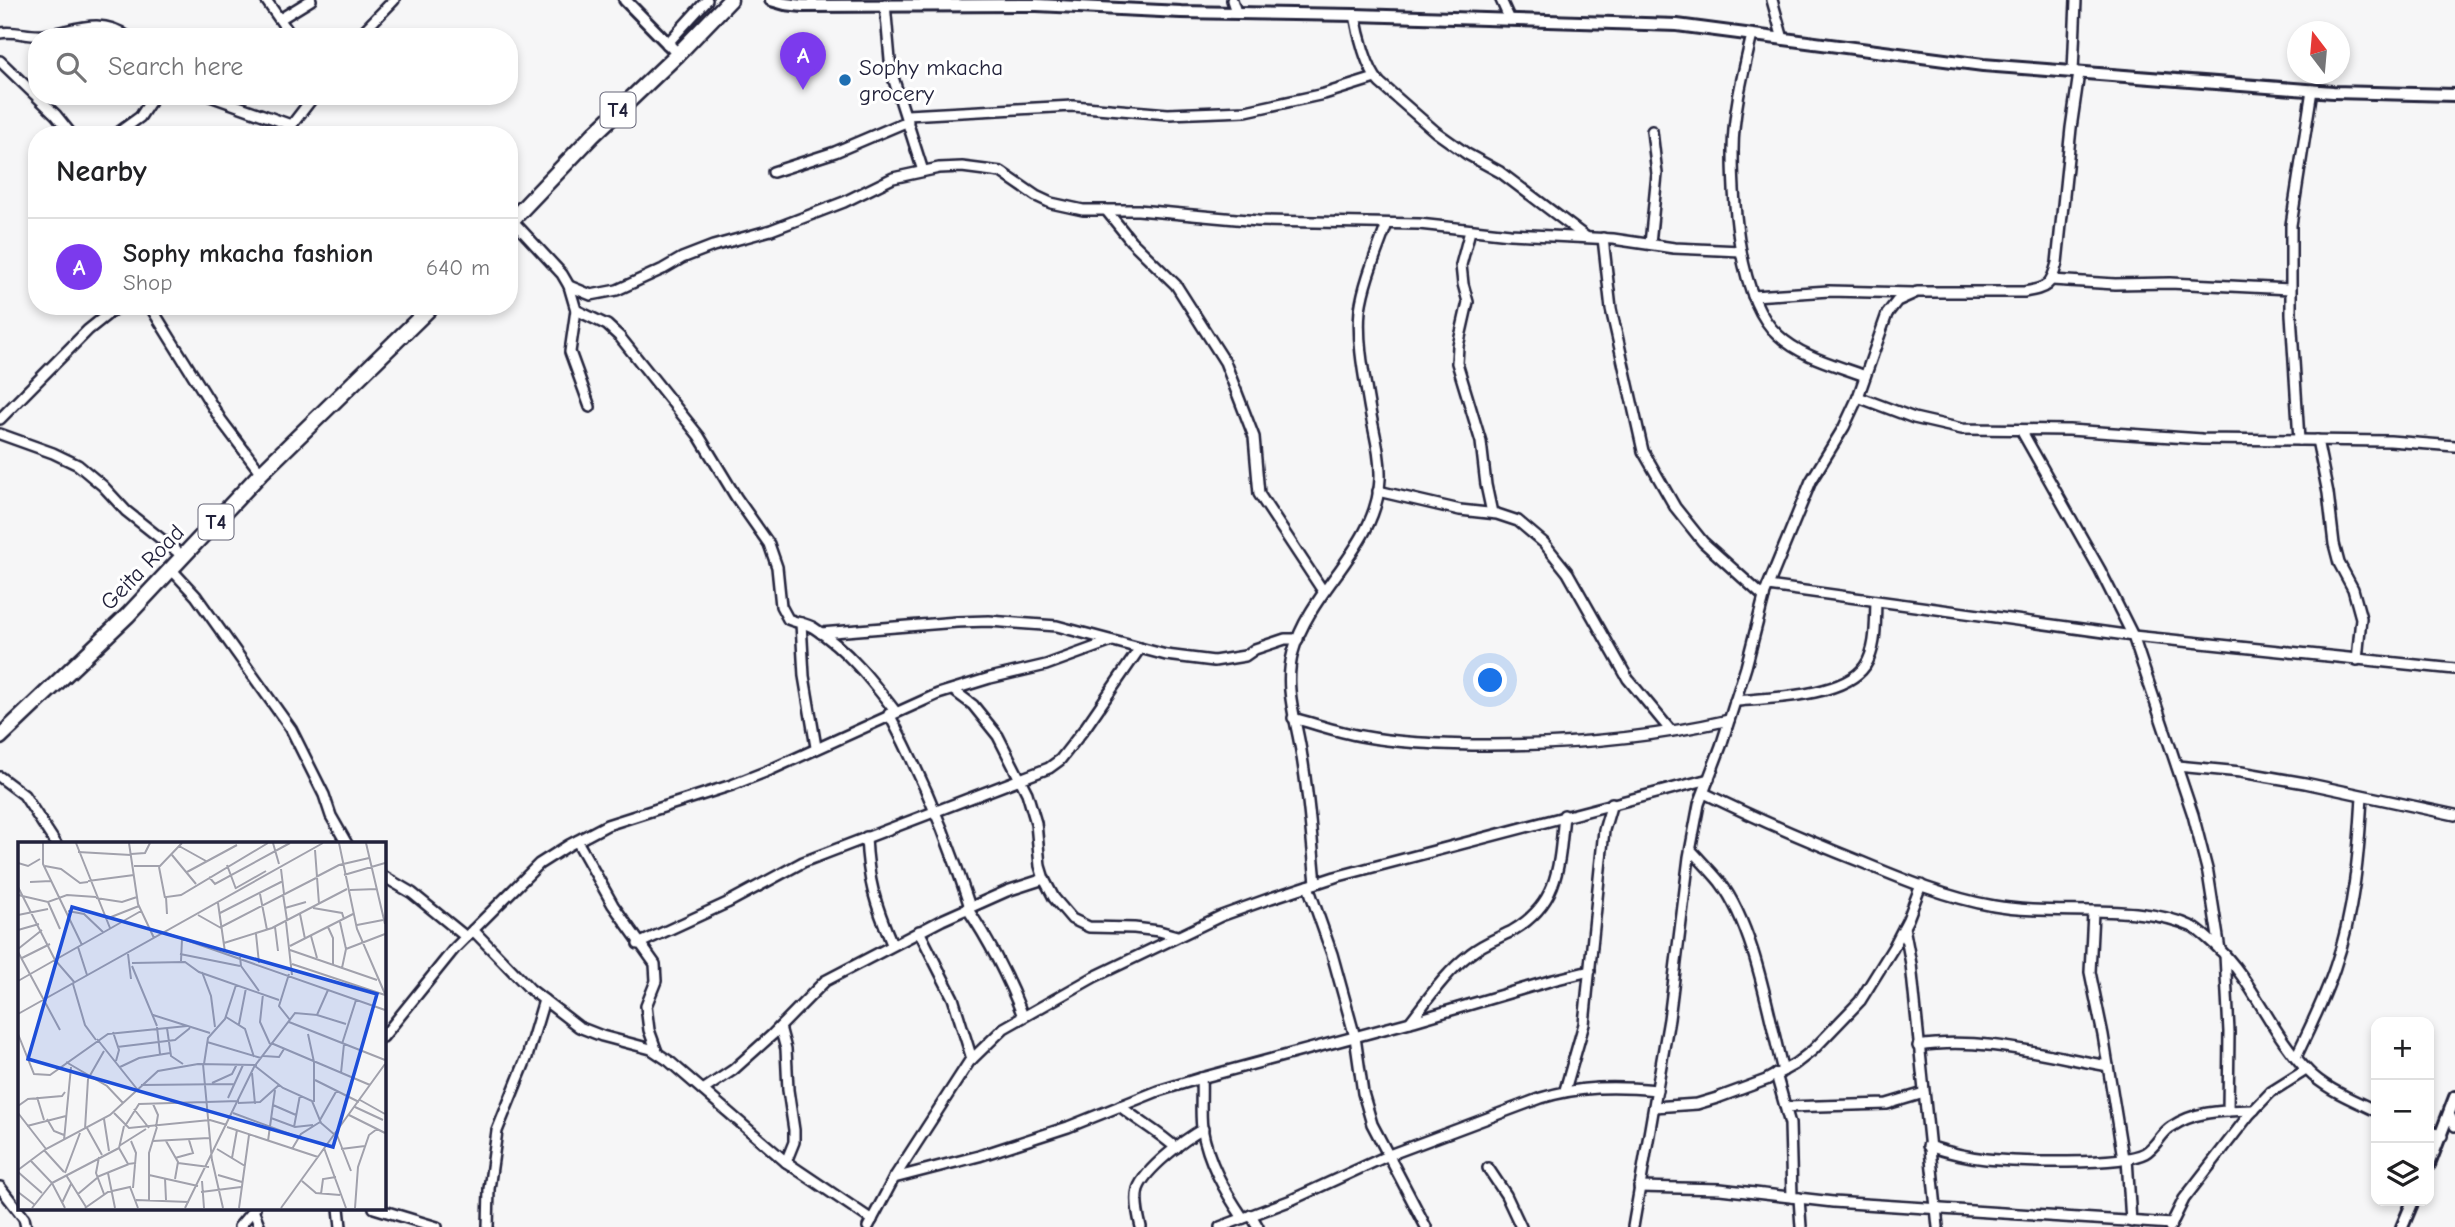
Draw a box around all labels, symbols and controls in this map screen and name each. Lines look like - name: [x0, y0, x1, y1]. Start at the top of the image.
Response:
- north arrow: [2287, 21, 2350, 84]
- search box: [28, 28, 518, 105]
- pin: A: [780, 32, 826, 90]
- icon: search: [52, 48, 90, 86]
- text: Search here: [108, 52, 243, 82]
- place label: Sophy mkacha grocery: [859, 54, 1003, 107]
- marker: Sophy mkacha grocery: [837, 72, 853, 88]
- road number: T4: [600, 92, 636, 128]
- text: Nearby: [56, 154, 147, 189]
- text: Sophy mkacha fashion: [123, 239, 373, 269]
- text: A: [73, 254, 85, 281]
- text: 640 m: [426, 254, 490, 281]
- text: Shop: [123, 269, 172, 296]
- road number: T4: [198, 504, 234, 540]
- street label: Geita Road: [95, 519, 190, 616]
- your location: [1473, 663, 1507, 697]
- inset map: [18, 842, 385, 1210]
- map controls: [2371, 1017, 2434, 1206]
- button: +: [2371, 1017, 2434, 1080]
- button: −: [2371, 1080, 2434, 1143]
- button: layers: [2371, 1143, 2434, 1206]

